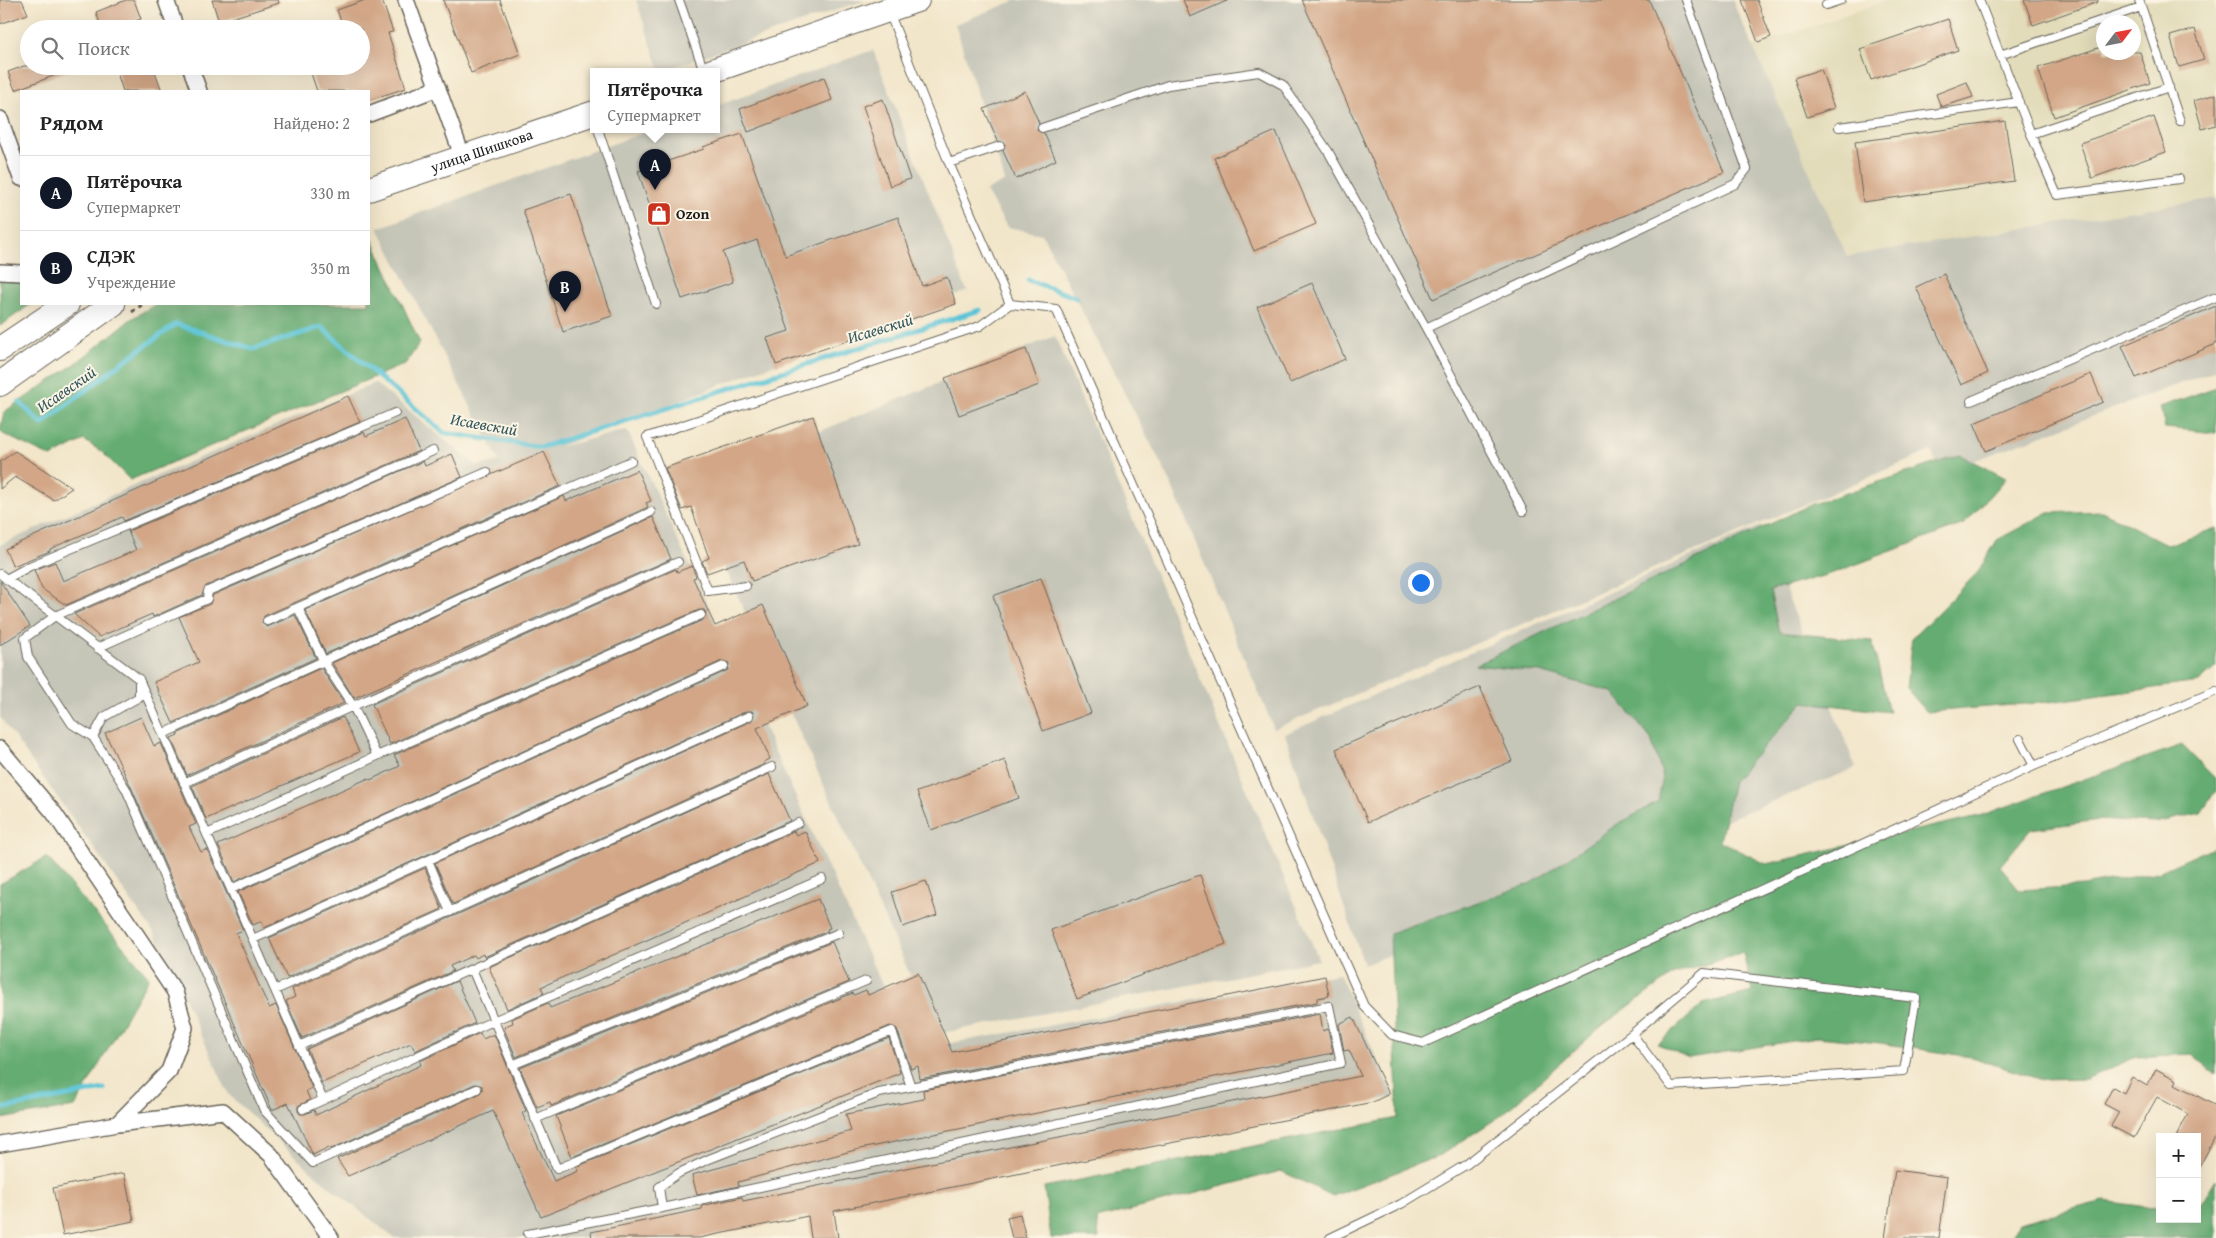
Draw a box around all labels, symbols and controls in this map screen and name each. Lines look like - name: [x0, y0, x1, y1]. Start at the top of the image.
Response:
- north arrow: [2096, 15, 2141, 60]
- search box: [20, 20, 370, 75]
- icon: search: [38, 34, 66, 62]
- text: Поиск: [78, 34, 130, 62]
- popup: [590, 68, 720, 133]
- text: Пятёрочка: [607, 75, 703, 103]
- text: Супермаркет: [607, 103, 701, 127]
- text: Рядом: [40, 107, 103, 138]
- text: Найдено: 2: [273, 111, 350, 135]
- street label: улица Шишкова: [427, 123, 536, 178]
- pin: A: [639, 149, 671, 190]
- text: Пятёрочка: [87, 167, 182, 195]
- text: A: [51, 181, 61, 205]
- text: 330 m: [310, 181, 350, 205]
- text: Супермаркет: [87, 195, 180, 219]
- shop icon: Ozon: [646, 201, 672, 227]
- place label: Ozon: [676, 203, 710, 224]
- text: СДЭК: [87, 242, 135, 270]
- text: B: [51, 256, 61, 280]
- text: 350 m: [310, 256, 350, 280]
- text: Учреждение: [87, 270, 176, 294]
- pin: B: [549, 271, 581, 312]
- water label: Исаевский: [844, 307, 916, 349]
- water label: Исаевский: [31, 360, 101, 418]
- water label: Исаевский: [449, 406, 519, 442]
- your location: [1408, 570, 1434, 596]
- map controls: [2156, 1133, 2201, 1223]
- button: +: [2156, 1133, 2201, 1178]
- button: −: [2156, 1178, 2201, 1223]

